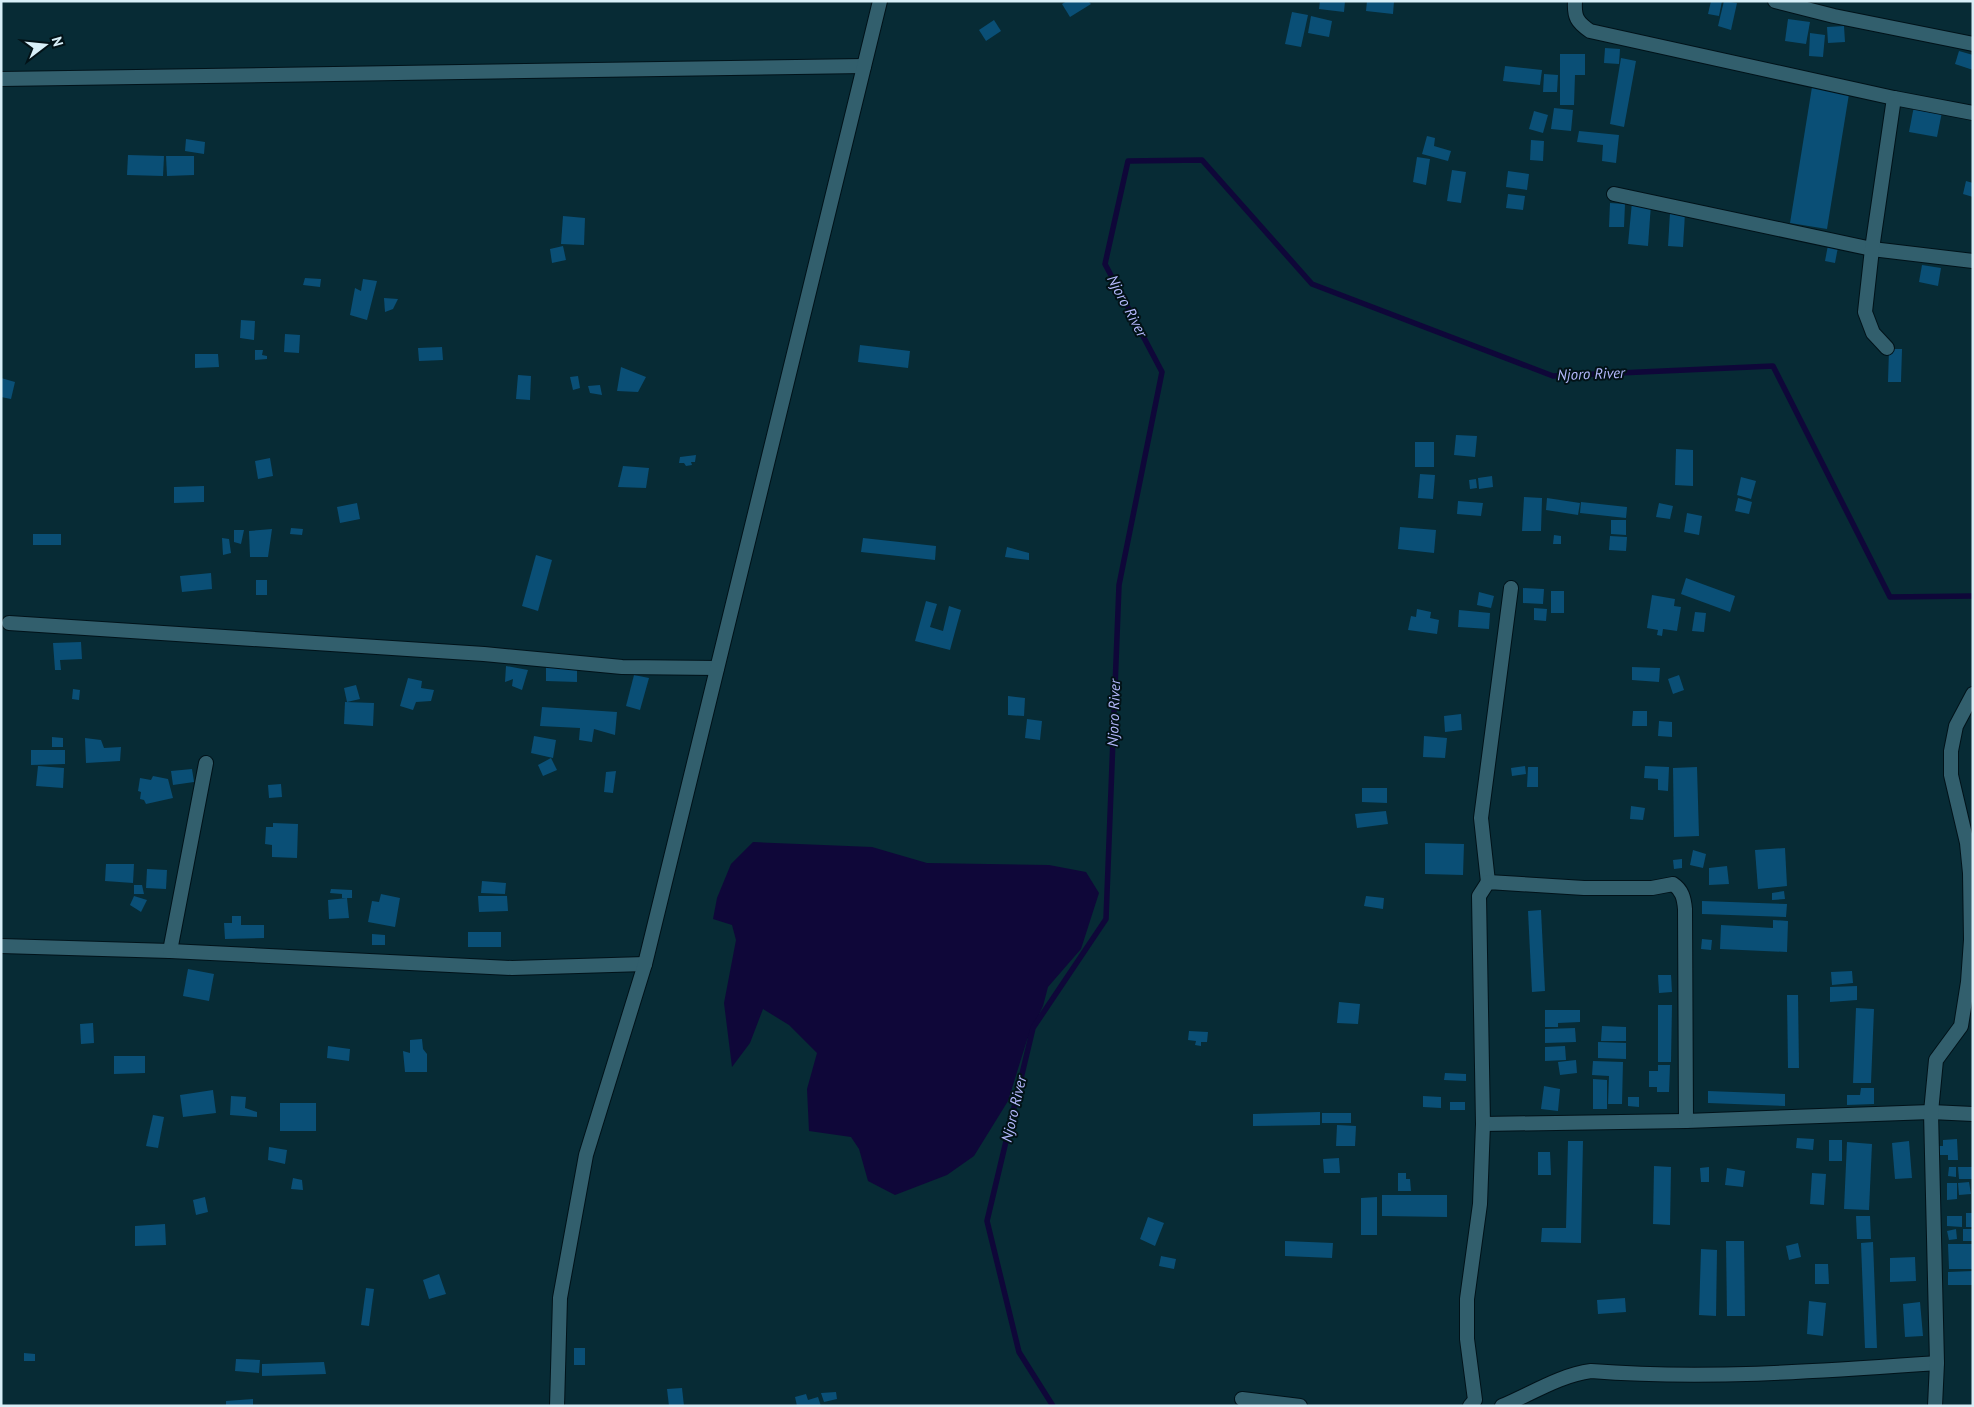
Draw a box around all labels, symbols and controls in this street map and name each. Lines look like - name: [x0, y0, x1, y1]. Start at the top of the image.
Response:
- north arrow: [20, 20, 70, 70]
- text: N: [48, 35, 67, 48]
- water label: Njoro River: [1103, 271, 1152, 341]
- water label: Njoro River: [1557, 363, 1626, 384]
- water label: Njoro River: [1103, 678, 1124, 747]
- water label: Njoro River: [997, 1073, 1031, 1144]

